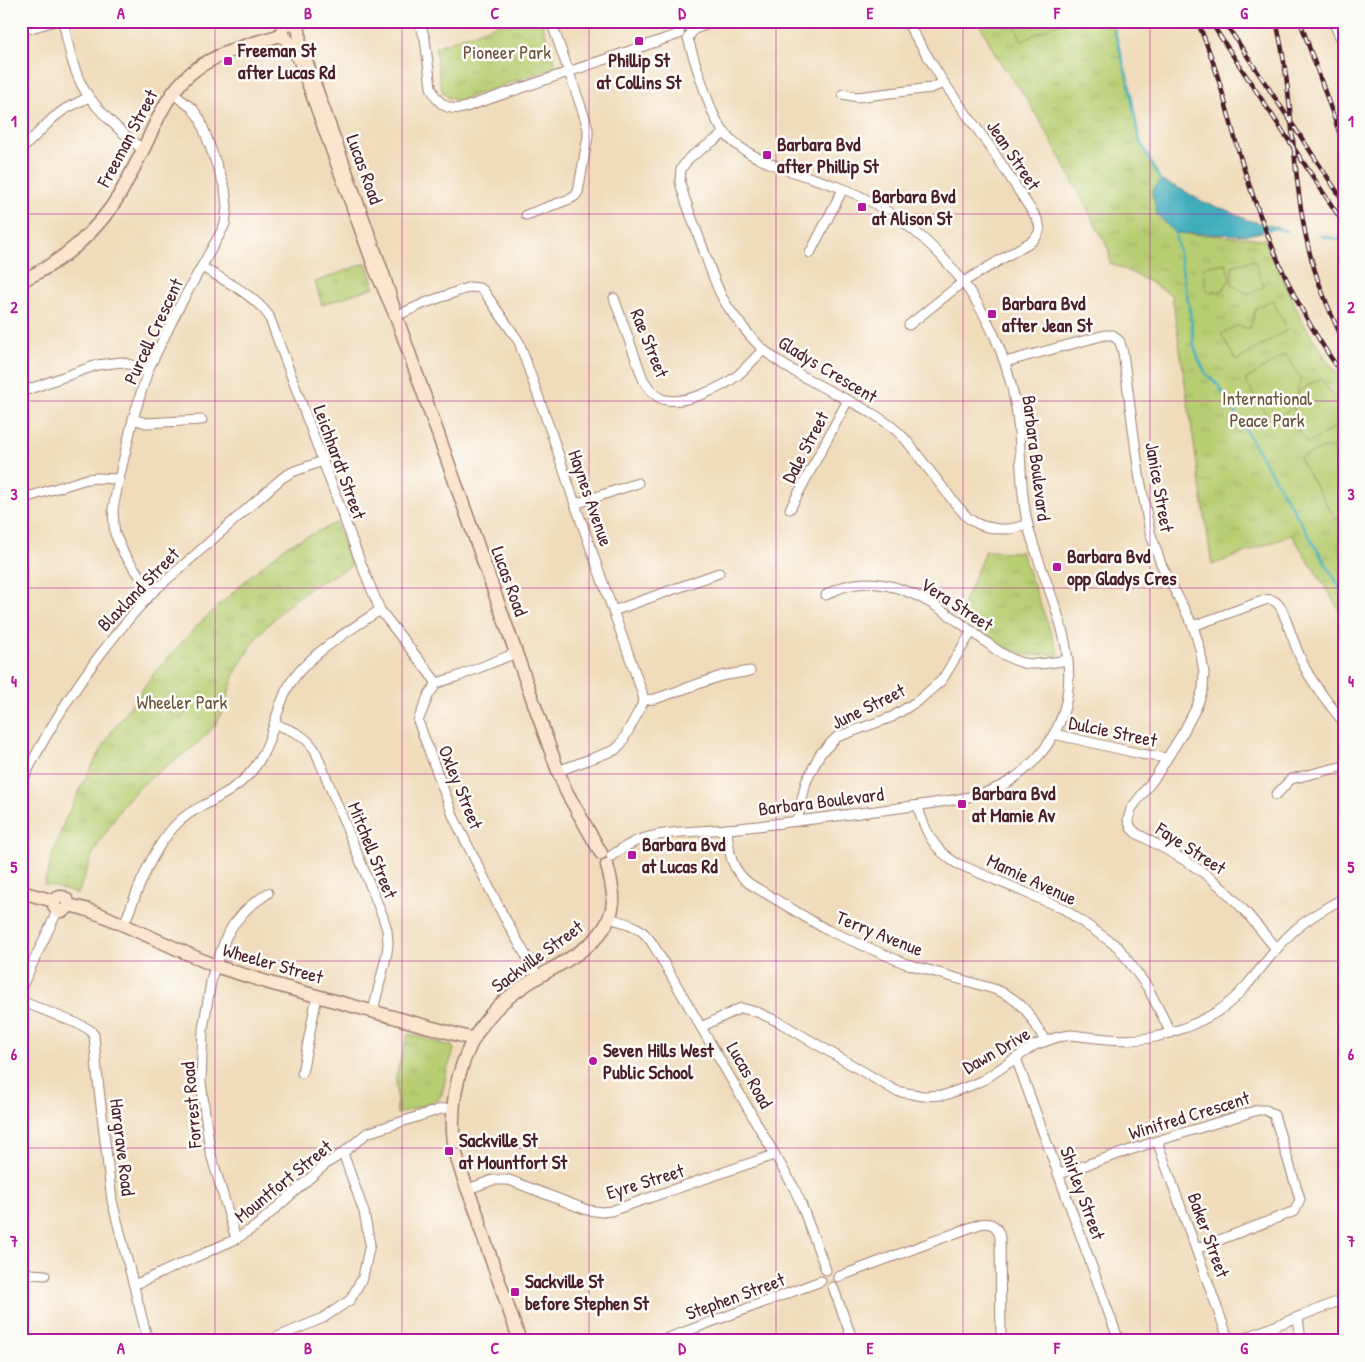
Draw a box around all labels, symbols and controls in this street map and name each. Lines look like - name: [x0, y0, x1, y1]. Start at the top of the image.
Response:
- text: A: [117, 2, 125, 24]
- text: B: [304, 2, 312, 24]
- text: C: [491, 2, 500, 24]
- text: D: [678, 2, 686, 24]
- text: E: [866, 2, 874, 24]
- text: F: [1053, 2, 1061, 24]
- text: G: [1240, 2, 1248, 24]
- marker: Phillip St at Collins St: [633, 35, 645, 47]
- place label: Freeman St after Lucas Rd: [237, 37, 336, 85]
- park label: Pioneer Park: [463, 39, 551, 65]
- place label: Phillip St at Collins St: [597, 47, 683, 95]
- marker: Freeman St after Lucas Rd: [222, 55, 234, 67]
- street label: Freeman Street: [90, 84, 164, 192]
- text: 1: [11, 110, 17, 132]
- text: 1: [1348, 110, 1354, 132]
- street label: Jean Street: [981, 115, 1047, 195]
- street label: Lucas Road: [340, 131, 390, 208]
- place label: Barbara Bvd after Phillip St: [777, 131, 880, 180]
- marker: Barbara Bvd after Phillip St: [761, 149, 773, 161]
- place label: Barbara Bvd at Alison St: [872, 183, 956, 231]
- marker: Barbara Bvd at Alison St: [856, 201, 868, 213]
- street label: Purcell Crescent: [117, 273, 189, 388]
- place label: Barbara Bvd after Jean St: [1002, 290, 1094, 338]
- text: 2: [10, 296, 18, 318]
- text: 2: [1347, 296, 1355, 318]
- street label: Rae Street: [624, 305, 676, 382]
- marker: Barbara Bvd after Jean St: [986, 308, 998, 320]
- street label: Gladys Crescent: [774, 329, 883, 409]
- park label: International Peace Park: [1222, 385, 1313, 433]
- street label: Barbara Boulevard: [1016, 394, 1058, 523]
- street label: Leichhardt Street: [307, 401, 373, 523]
- street label: Dale Street: [775, 406, 835, 487]
- street label: Janice Street: [1139, 440, 1181, 534]
- street label: Haynes Avenue: [562, 446, 620, 550]
- text: 3: [10, 483, 18, 505]
- text: 3: [1347, 483, 1355, 505]
- street label: Blaxland Street: [91, 541, 185, 637]
- street label: Lucas Road: [485, 543, 535, 620]
- place label: Barbara Bvd opp Gladys Cres: [1067, 543, 1177, 592]
- marker: Barbara Bvd opp Gladys Cres: [1051, 561, 1063, 573]
- street label: Vera Street: [916, 571, 999, 637]
- text: 4: [11, 670, 17, 692]
- text: 4: [1348, 670, 1354, 692]
- street label: June Street: [827, 677, 910, 735]
- park label: Wheeler Park: [137, 689, 228, 715]
- street label: Dulcie Street: [1067, 709, 1160, 753]
- street label: Oxley Street: [432, 741, 490, 833]
- street label: Barbara Boulevard: [757, 780, 886, 822]
- place label: Barbara Bvd at Mamie Av: [972, 780, 1056, 828]
- street label: Mitchell Street: [342, 798, 404, 902]
- marker: Barbara Bvd at Mamie Av: [956, 798, 968, 810]
- street label: Faye Street: [1150, 815, 1231, 881]
- place label: Barbara Bvd at Lucas Rd: [642, 831, 726, 879]
- street label: Mamie Avenue: [983, 847, 1081, 911]
- marker: Barbara Bvd at Lucas Rd: [626, 849, 638, 861]
- text: 5: [11, 856, 18, 878]
- text: 5: [1348, 856, 1355, 878]
- street label: Terry Avenue: [833, 904, 928, 962]
- street label: Sackville Street: [486, 914, 589, 998]
- street label: Wheeler Street: [220, 936, 327, 990]
- street label: Dawn Drive: [957, 1020, 1035, 1080]
- place label: Seven Hills West Public School: [603, 1037, 715, 1085]
- street label: Lucas Road: [721, 1037, 780, 1113]
- text: 6: [11, 1043, 18, 1065]
- text: 6: [1348, 1043, 1355, 1065]
- marker: Seven Hills West Public School: [587, 1055, 599, 1067]
- street label: Forrest Road: [174, 1060, 208, 1150]
- street label: Winifred Crescent: [1125, 1084, 1253, 1146]
- street label: Hargrave Road: [104, 1097, 142, 1198]
- place label: Sackville St at Mountfort St: [459, 1127, 568, 1175]
- street label: Mountfort Street: [229, 1133, 338, 1228]
- street label: Shirley Street: [1054, 1143, 1112, 1244]
- marker: Sackville St at Mountfort St: [443, 1145, 455, 1157]
- street label: Eyre Street: [603, 1157, 687, 1205]
- street label: Baker Street: [1182, 1189, 1236, 1281]
- text: 7: [9, 1230, 18, 1252]
- text: 7: [1346, 1230, 1355, 1252]
- street label: Stephen Street: [682, 1266, 789, 1326]
- place label: Sackville St before Stephen St: [525, 1268, 650, 1317]
- marker: Sackville St before Stephen St: [509, 1286, 521, 1298]
- text: A: [117, 1337, 125, 1359]
- text: B: [304, 1337, 312, 1359]
- text: C: [491, 1337, 500, 1359]
- text: D: [678, 1337, 686, 1359]
- text: E: [866, 1337, 874, 1359]
- text: F: [1053, 1337, 1061, 1359]
- text: G: [1240, 1337, 1248, 1359]

